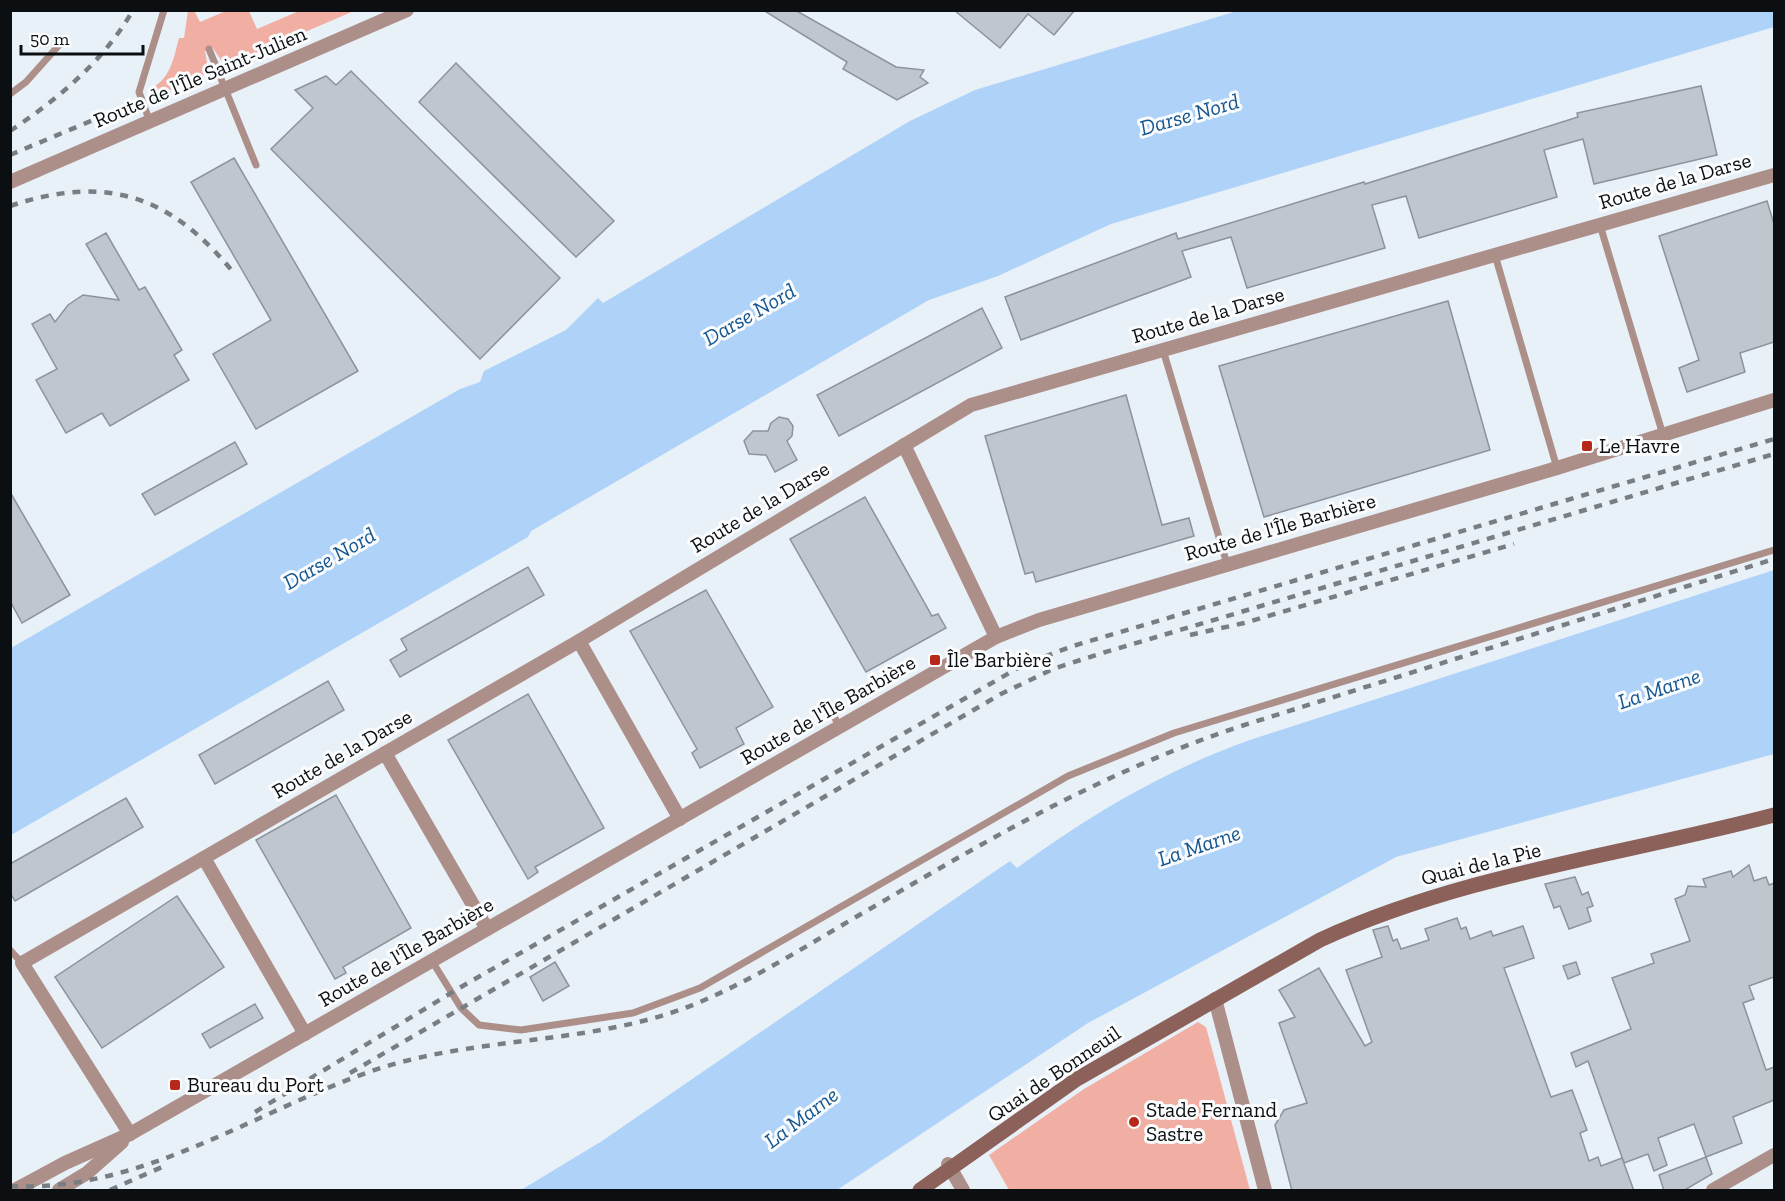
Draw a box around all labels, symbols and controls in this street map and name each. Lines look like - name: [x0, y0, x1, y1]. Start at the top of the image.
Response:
- scale bar: [21, 18, 142, 56]
- street label: Route de l'Île Saint-Julien: [90, 20, 310, 133]
- text: 50 m: [30, 28, 70, 50]
- water label: Darse Nord: [1136, 87, 1242, 142]
- street label: Route de la Darse: [1596, 147, 1754, 214]
- water label: Darse Nord: [698, 277, 800, 352]
- street label: Route de la Darse: [1129, 281, 1287, 348]
- place label: Le Havre: [1599, 433, 1680, 458]
- marker: Le Havre: [1580, 439, 1594, 453]
- street label: Route de la Darse: [686, 455, 834, 558]
- street label: Route de l'Île Barbière: [1181, 487, 1378, 566]
- water label: Darse Nord: [278, 521, 380, 596]
- place label: Île Barbière: [947, 647, 1051, 672]
- street label: Route de l'Île Barbière: [736, 649, 920, 770]
- marker: Île Barbière: [928, 653, 942, 667]
- water label: La Marne: [1614, 662, 1704, 715]
- street label: Route de la Darse: [267, 703, 416, 804]
- water label: La Marne: [1154, 819, 1244, 872]
- street label: Quai de la Pie: [1418, 837, 1543, 890]
- street label: Route de l'Île Barbière: [314, 891, 498, 1012]
- street label: Quai de Bonneuil: [983, 1020, 1125, 1127]
- place label: Bureau du Port: [187, 1072, 324, 1097]
- marker: Bureau du Port: [168, 1078, 182, 1092]
- water label: La Marne: [759, 1081, 844, 1154]
- place label: Stade Fernand Sastre: [1146, 1097, 1277, 1146]
- marker: Stade Fernand Sastre: [1127, 1115, 1141, 1129]

